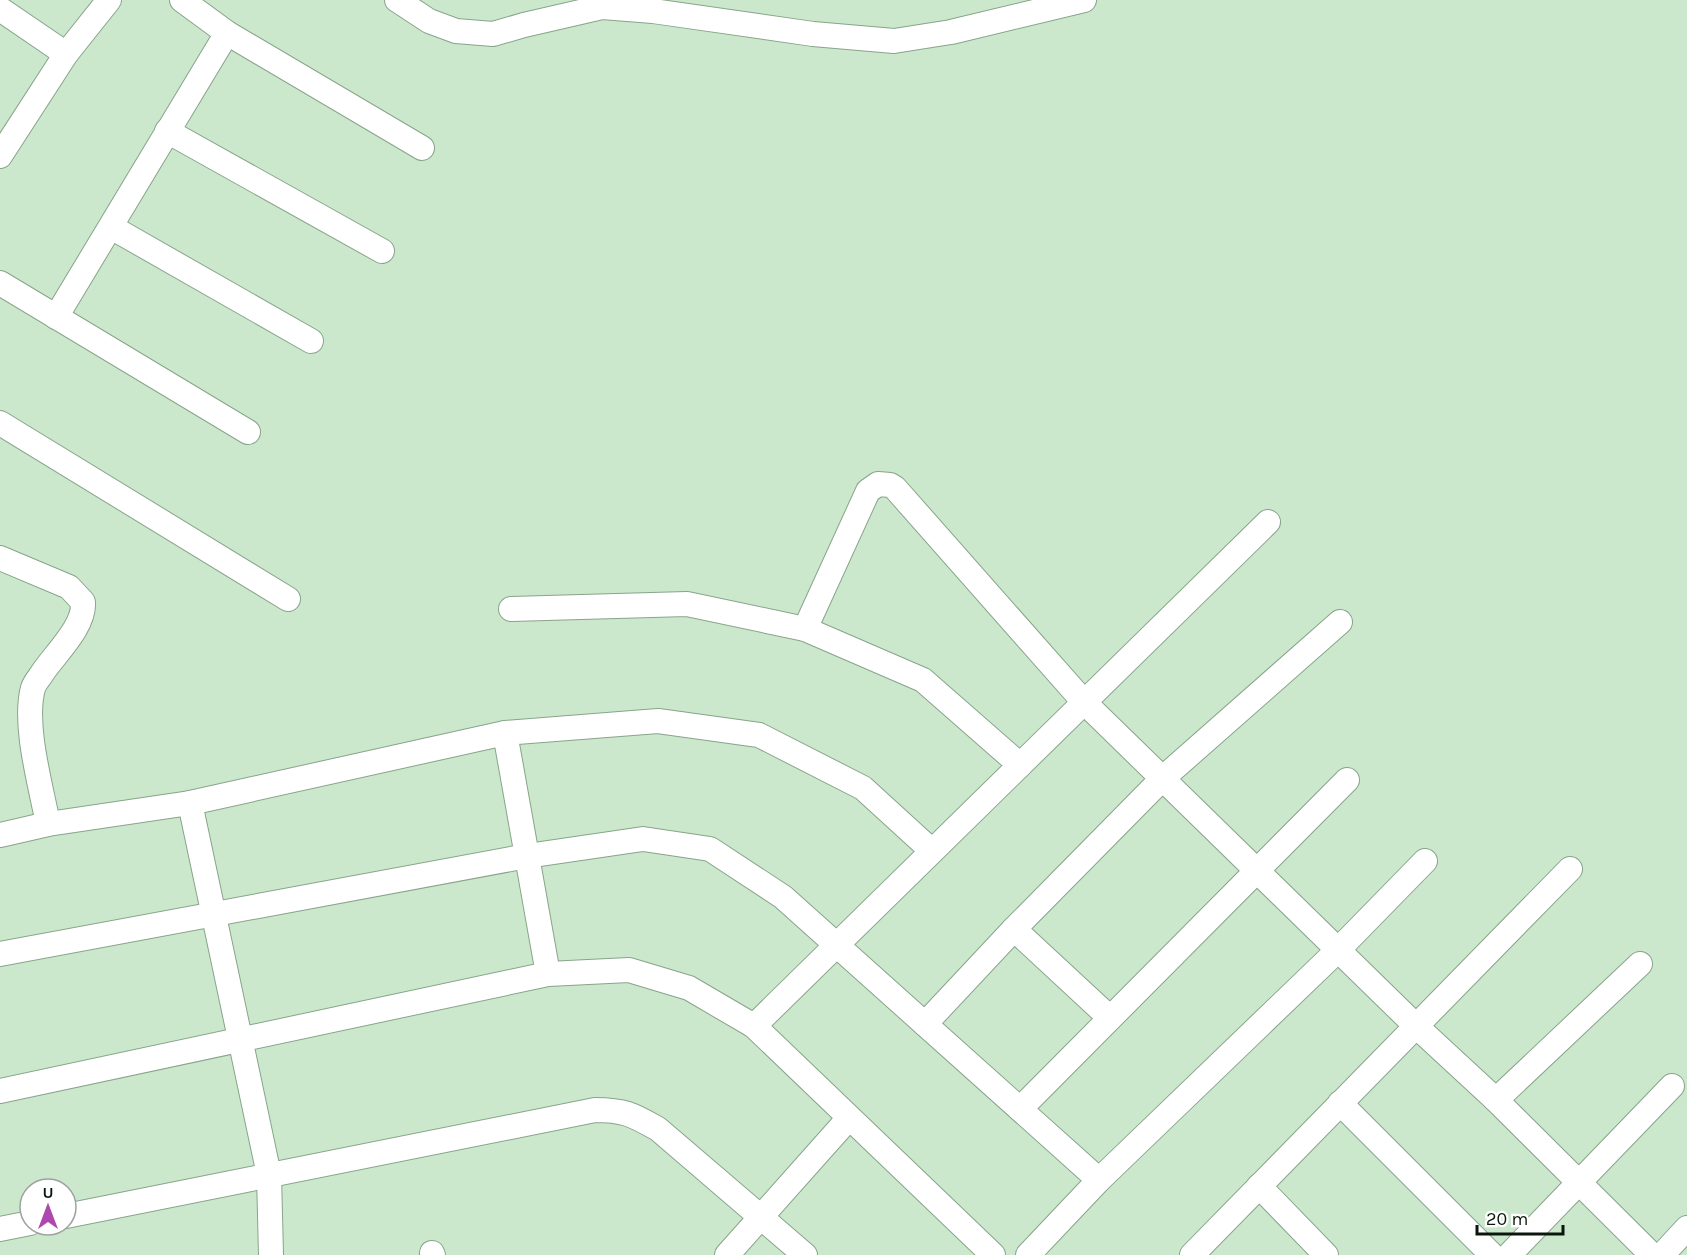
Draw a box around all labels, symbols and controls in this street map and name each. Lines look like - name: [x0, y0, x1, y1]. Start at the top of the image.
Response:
- north arrow: [18, 1177, 78, 1237]
- text: U: [42, 1183, 54, 1202]
- scale bar: [1477, 1198, 1562, 1236]
- text: 20 m: [1486, 1208, 1528, 1230]

